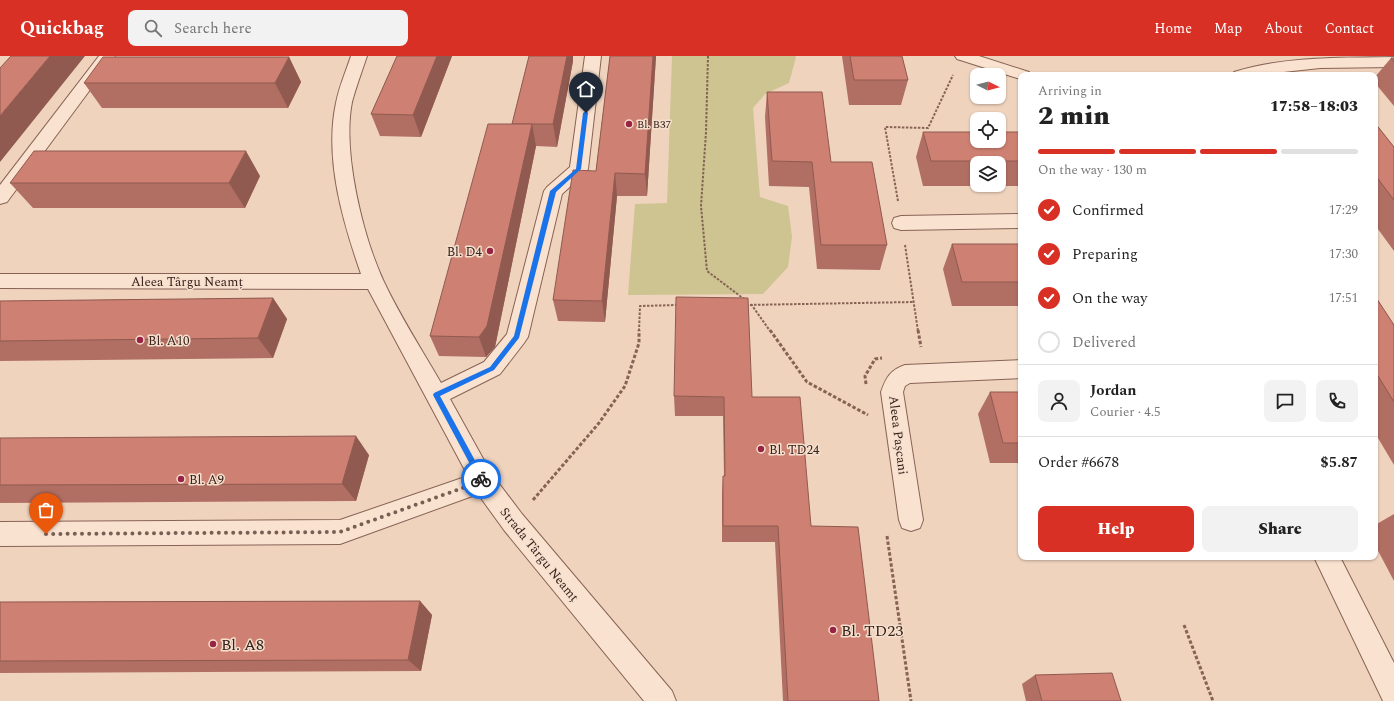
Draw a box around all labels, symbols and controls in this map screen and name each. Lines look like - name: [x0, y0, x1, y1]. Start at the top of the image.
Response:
- search box: [128, 10, 408, 46]
- text: Quickbag: [20, 14, 104, 43]
- icon: search: [142, 17, 164, 39]
- text: Search here: [174, 17, 252, 40]
- text: Home: [1154, 18, 1192, 39]
- text: Map: [1214, 18, 1242, 39]
- text: About: [1264, 18, 1303, 39]
- text: Contact: [1325, 18, 1374, 39]
- north arrow: [970, 68, 1006, 104]
- map controls: [970, 68, 1006, 192]
- pin: [569, 72, 603, 113]
- icon: home: [575, 78, 597, 100]
- text: Arriving in: [1038, 81, 1102, 101]
- text: 17:58–18:03: [1270, 95, 1358, 118]
- text: 2 min: [1038, 96, 1110, 136]
- button: locate: [970, 112, 1006, 148]
- place label: Bl. B37: [637, 116, 672, 133]
- marker: Bl. B37: [624, 119, 634, 129]
- button: layers: [970, 156, 1006, 192]
- text: On the way · 130 m: [1038, 160, 1147, 180]
- icon: check: [1038, 199, 1060, 221]
- text: Confirmed: [1072, 199, 1144, 222]
- text: 17:29: [1329, 200, 1358, 220]
- place label: Bl. D4: [447, 242, 482, 262]
- icon: check: [1038, 243, 1060, 265]
- text: Preparing: [1072, 243, 1138, 266]
- text: 17:30: [1329, 244, 1358, 264]
- marker: Bl. D4: [485, 246, 495, 256]
- street label: Aleea Târgu Neamț: [131, 272, 243, 292]
- icon: check: [1038, 287, 1060, 309]
- text: On the way: [1072, 287, 1147, 310]
- text: 17:51: [1329, 288, 1358, 308]
- place label: Bl. A10: [148, 331, 190, 351]
- text: Delivered: [1072, 331, 1136, 354]
- marker: Bl. A10: [135, 335, 145, 345]
- text: Jordan: [1090, 379, 1137, 402]
- button: person: [1038, 380, 1080, 422]
- button: chat: [1264, 380, 1306, 422]
- button: phone: [1316, 380, 1358, 422]
- street label: Aleea Pașcani: [883, 394, 913, 476]
- text: Courier · 4.5: [1090, 402, 1160, 422]
- place label: Bl. TD24: [769, 440, 820, 460]
- marker: Bl. TD24: [756, 444, 766, 454]
- text: Order #6678: [1038, 451, 1119, 474]
- text: $5.87: [1320, 451, 1358, 474]
- courier: [461, 459, 501, 499]
- icon: bike: [470, 468, 492, 490]
- place label: Bl. A9: [189, 470, 224, 490]
- marker: Bl. A9: [176, 474, 186, 484]
- pin: [29, 493, 63, 534]
- icon: bag: [35, 499, 57, 521]
- street label: Strada Târgu Neamț: [495, 503, 584, 607]
- button: Help: [1038, 506, 1194, 552]
- button: Share: [1202, 506, 1358, 552]
- place label: Bl. TD23: [841, 619, 903, 643]
- marker: Bl. TD23: [828, 625, 838, 635]
- place label: Bl. A8: [221, 633, 264, 657]
- marker: Bl. A8: [208, 639, 218, 649]

